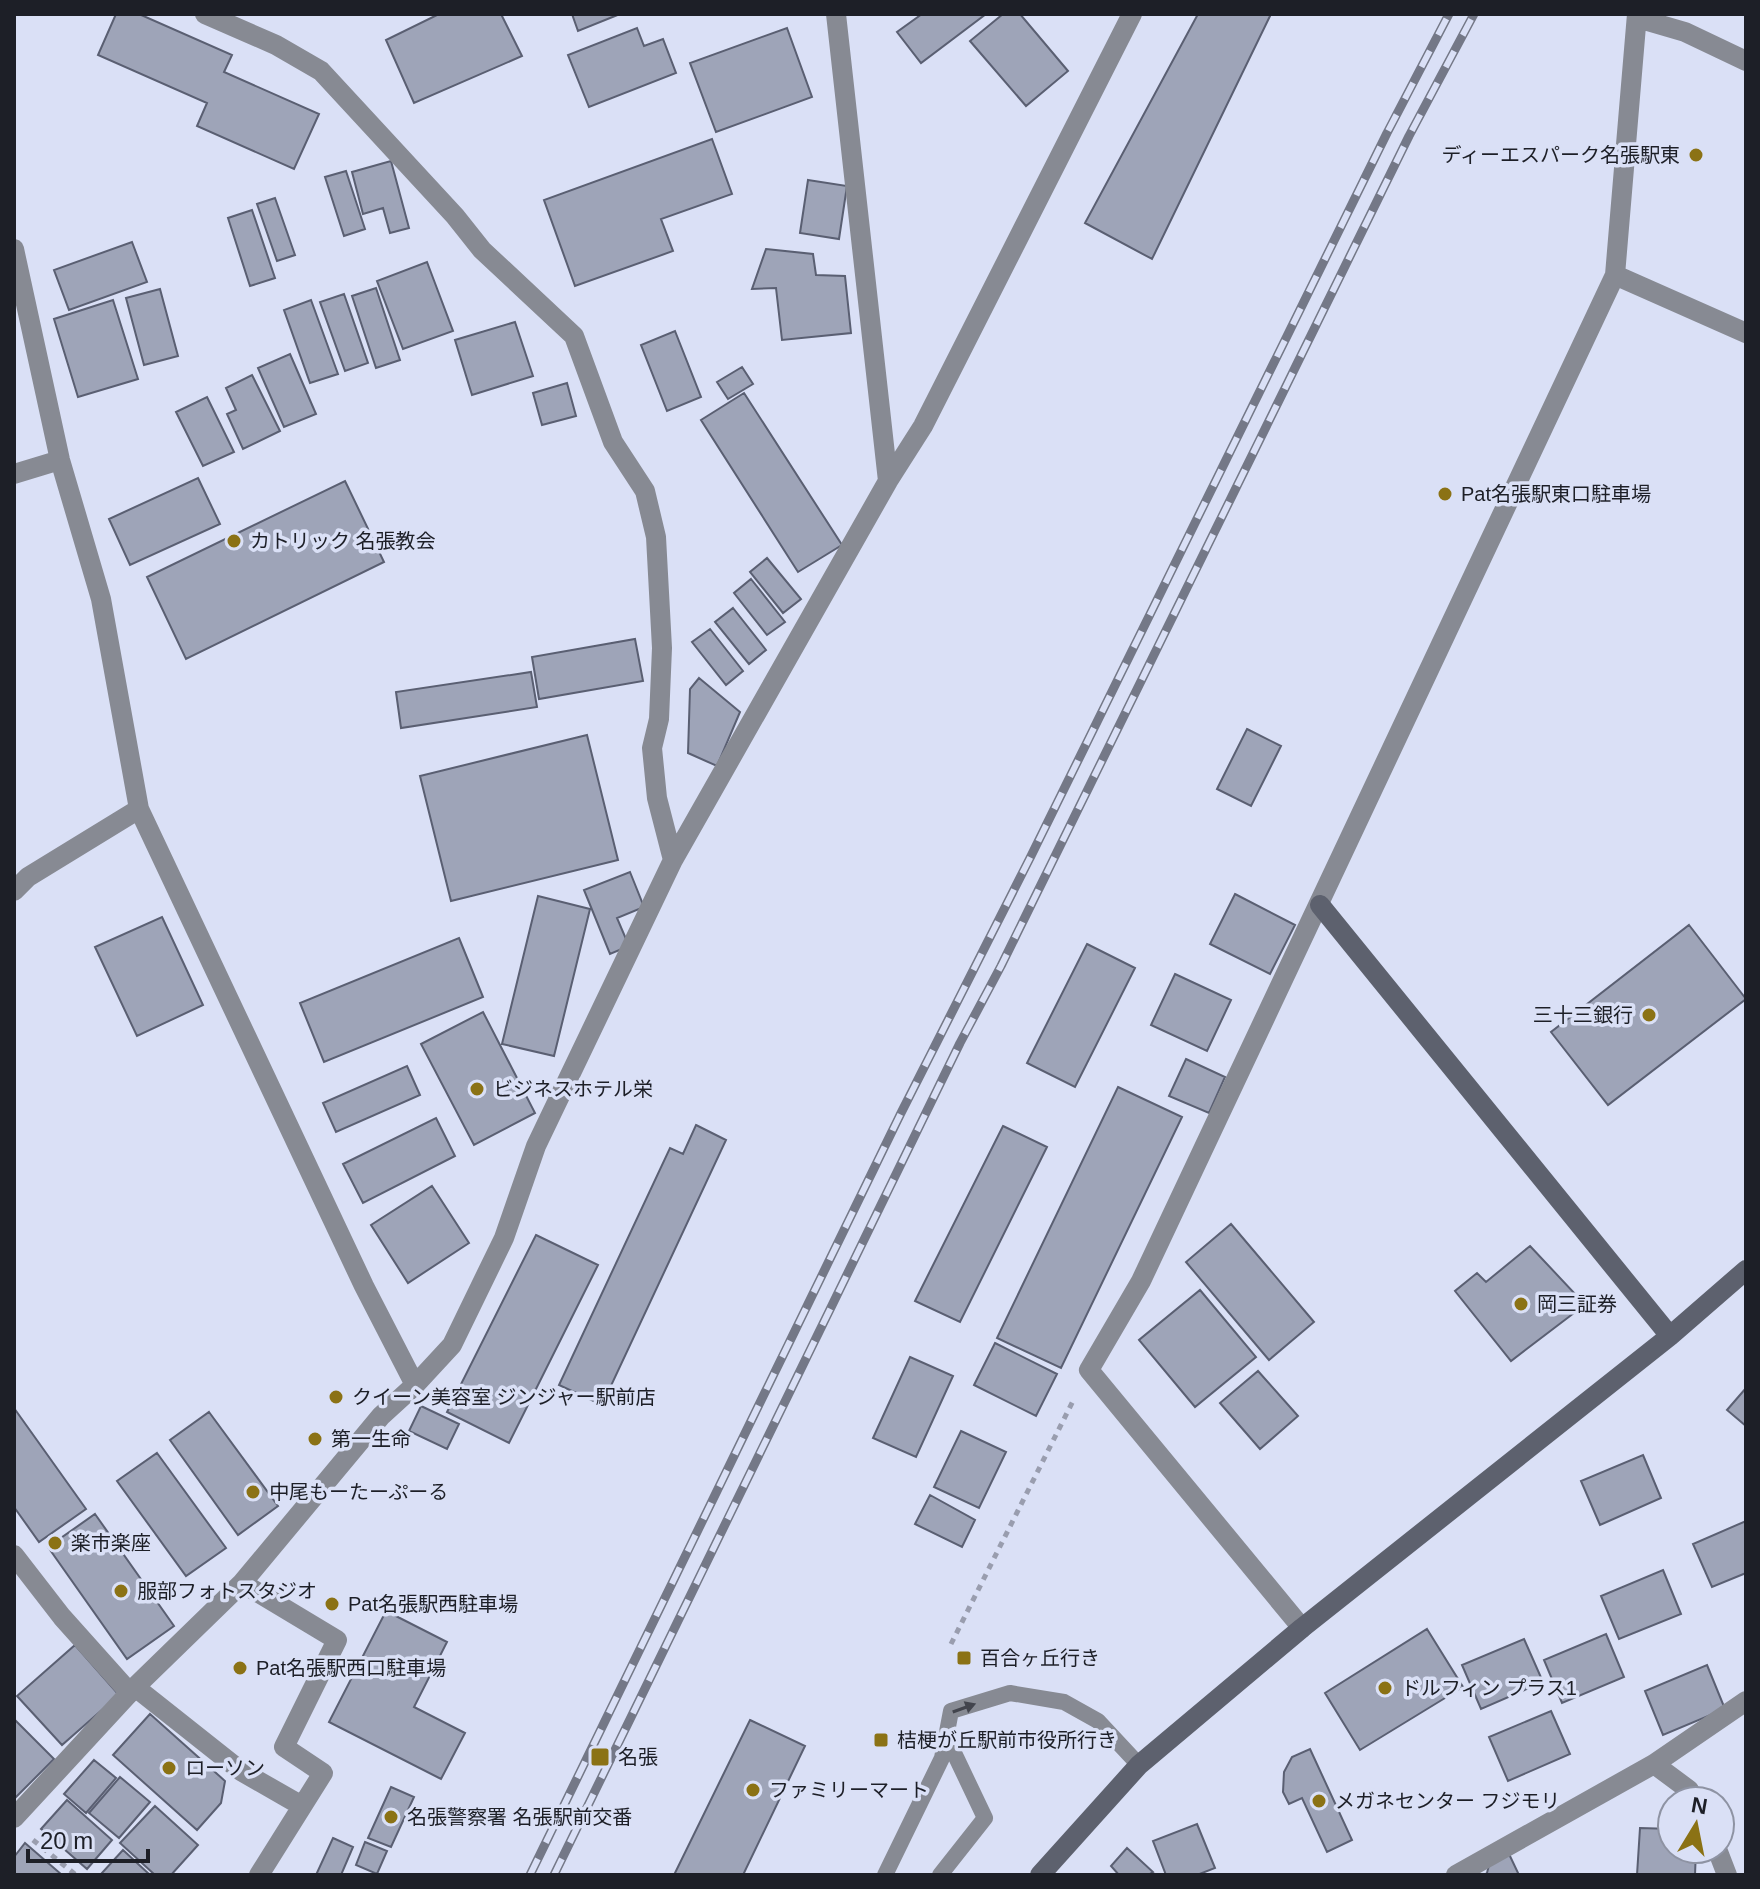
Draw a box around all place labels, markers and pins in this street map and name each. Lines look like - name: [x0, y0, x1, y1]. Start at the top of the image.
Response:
- place label: ディーエスパーク名張駅東: [1441, 144, 1680, 166]
- marker: ディーエスパーク名張駅東: [1687, 146, 1705, 164]
- place label: Pat名張駅東口駐車場: [1461, 483, 1651, 505]
- marker: Pat名張駅東口駐車場: [1436, 485, 1454, 503]
- place label: カトリック 名張教会: [250, 530, 436, 552]
- marker: カトリック 名張教会: [225, 532, 243, 550]
- place label: 三十三銀行: [1533, 1004, 1633, 1026]
- marker: 三十三銀行: [1640, 1006, 1658, 1024]
- place label: ビジネスホテル栄: [493, 1078, 653, 1100]
- marker: ビジネスホテル栄: [468, 1080, 486, 1098]
- place label: 岡三証券: [1537, 1293, 1617, 1315]
- marker: 岡三証券: [1512, 1295, 1530, 1313]
- place label: クイーン美容室 ジンジャー駅前店: [352, 1386, 656, 1408]
- marker: クイーン美容室 ジンジャー駅前店: [327, 1388, 345, 1406]
- place label: 第一生命: [331, 1428, 411, 1450]
- marker: 第一生命: [306, 1430, 324, 1448]
- place label: 中尾もーたーぷーる: [269, 1481, 448, 1503]
- marker: 中尾もーたーぷーる: [244, 1483, 262, 1501]
- place label: 楽市楽座: [71, 1532, 151, 1554]
- marker: 楽市楽座: [46, 1534, 64, 1552]
- place label: 服部フォトスタジオ: [137, 1580, 317, 1602]
- marker: 服部フォトスタジオ: [112, 1582, 130, 1600]
- place label: Pat名張駅西駐車場: [348, 1593, 518, 1615]
- marker: Pat名張駅西駐車場: [323, 1595, 341, 1613]
- place label: 百合ヶ丘行き: [980, 1647, 1100, 1669]
- marker: 百合ヶ丘行き: [955, 1649, 973, 1667]
- place label: Pat名張駅西口駐車場: [256, 1657, 446, 1679]
- marker: Pat名張駅西口駐車場: [231, 1659, 249, 1677]
- place label: ドルフィン プラス1: [1401, 1677, 1577, 1699]
- marker: ドルフィン プラス1: [1376, 1679, 1394, 1697]
- place label: 桔梗が丘駅前市役所行き: [897, 1729, 1117, 1751]
- marker: 桔梗が丘駅前市役所行き: [872, 1731, 890, 1749]
- marker: 名張: [589, 1746, 611, 1768]
- place label: 名張: [618, 1746, 658, 1768]
- place label: ローソン: [185, 1757, 265, 1779]
- marker: ローソン: [160, 1759, 178, 1777]
- place label: ファミリーマート: [769, 1779, 929, 1801]
- marker: ファミリーマート: [744, 1781, 762, 1799]
- place label: メガネセンター フジモリ: [1335, 1790, 1561, 1812]
- marker: メガネセンター フジモリ: [1310, 1792, 1328, 1810]
- place label: 名張警察署 名張駅前交番: [407, 1806, 633, 1828]
- marker: 名張警察署 名張駅前交番: [382, 1808, 400, 1826]

